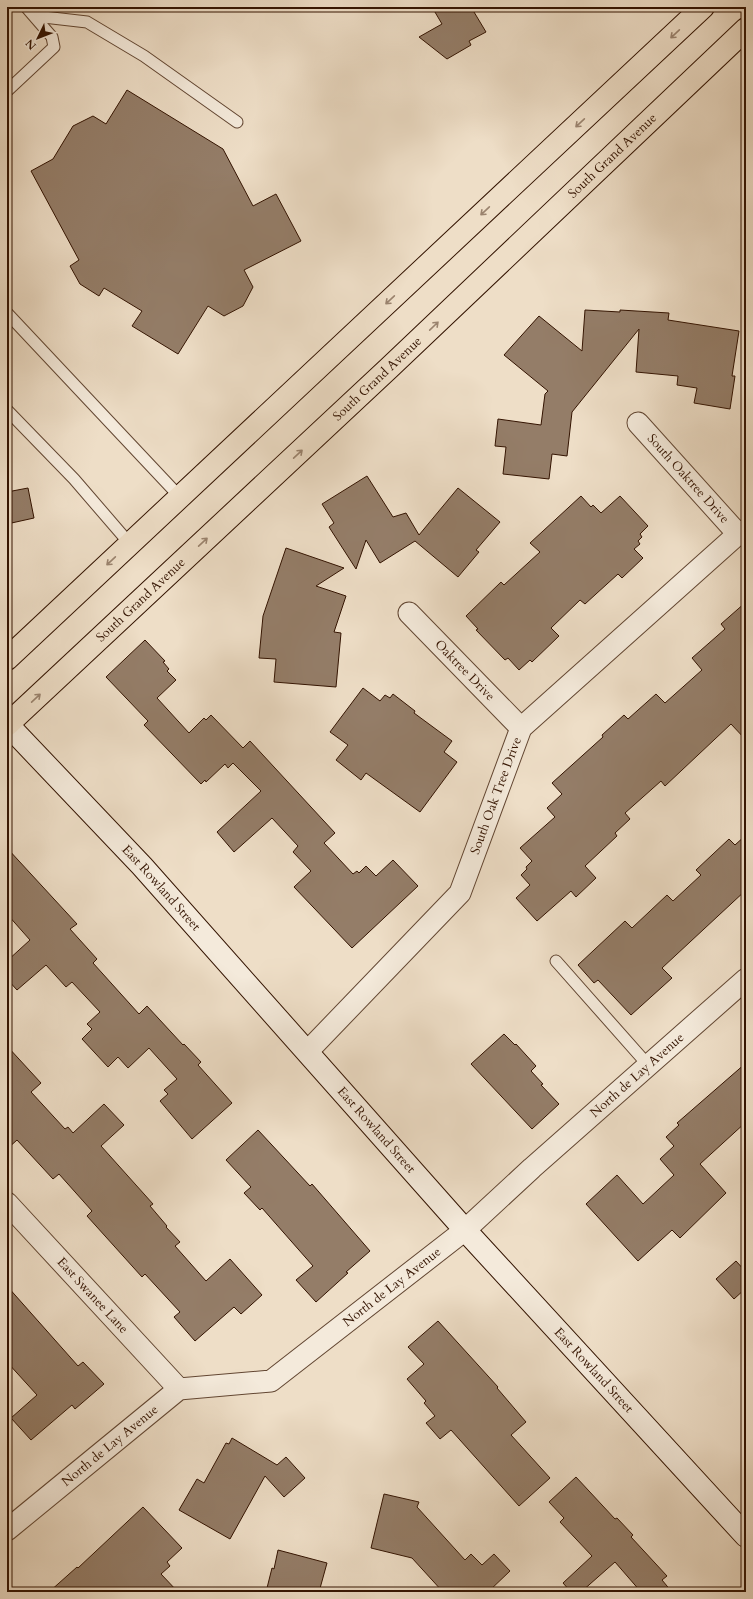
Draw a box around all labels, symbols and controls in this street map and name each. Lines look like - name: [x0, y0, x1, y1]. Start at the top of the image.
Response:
- north arrow: [18, 18, 58, 58]
- one-way arrow: [669, 29, 680, 38]
- text: N: [22, 36, 40, 53]
- street label: South Grand Avenue: [564, 109, 661, 202]
- one-way arrow: [575, 118, 585, 127]
- one-way arrow: [480, 207, 490, 216]
- one-way arrow: [385, 296, 395, 305]
- one-way arrow: [428, 322, 439, 331]
- street label: South Grand Avenue: [329, 332, 426, 425]
- street label: South Oaktree Drive: [643, 430, 733, 528]
- one-way arrow: [293, 449, 303, 458]
- one-way arrow: [198, 538, 208, 547]
- street label: South Grand Avenue: [92, 554, 189, 646]
- one-way arrow: [106, 557, 116, 566]
- street label: Oaktree Drive: [431, 636, 499, 705]
- one-way arrow: [31, 693, 41, 703]
- street label: South Oak Tree Drive: [466, 734, 526, 857]
- street label: East Rowland Street: [118, 841, 205, 935]
- street label: North de Lay Avenue: [586, 1029, 688, 1122]
- street label: East Rowland Street: [333, 1083, 420, 1177]
- street label: North de Lay Avenue: [339, 1243, 445, 1331]
- street label: East Swanee Lane: [53, 1254, 132, 1338]
- street label: East Rowland Street: [550, 1324, 638, 1417]
- street label: North de Lay Avenue: [58, 1401, 162, 1491]

